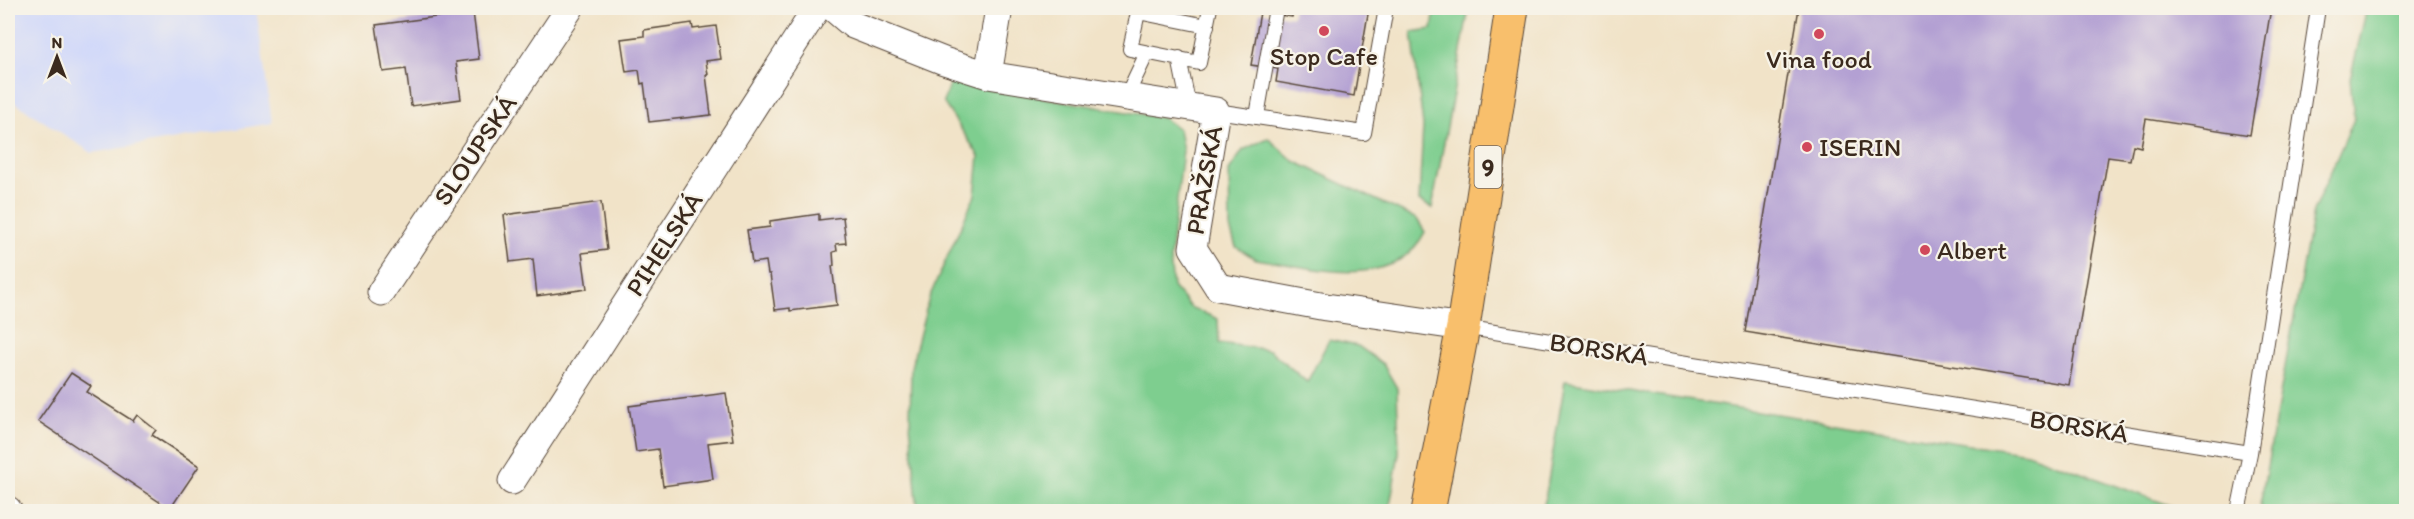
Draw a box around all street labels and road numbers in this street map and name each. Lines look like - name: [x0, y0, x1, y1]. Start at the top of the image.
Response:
- street label: SLOUPSKÁ: [426, 88, 524, 211]
- street label: PRAŽSKÁ: [1179, 123, 1229, 237]
- road number: 9: [1474, 146, 1502, 188]
- street label: PIHELSKÁ: [619, 186, 710, 302]
- street label: BORSKÁ: [1547, 325, 1651, 373]
- street label: BORSKÁ: [2027, 402, 2131, 450]

